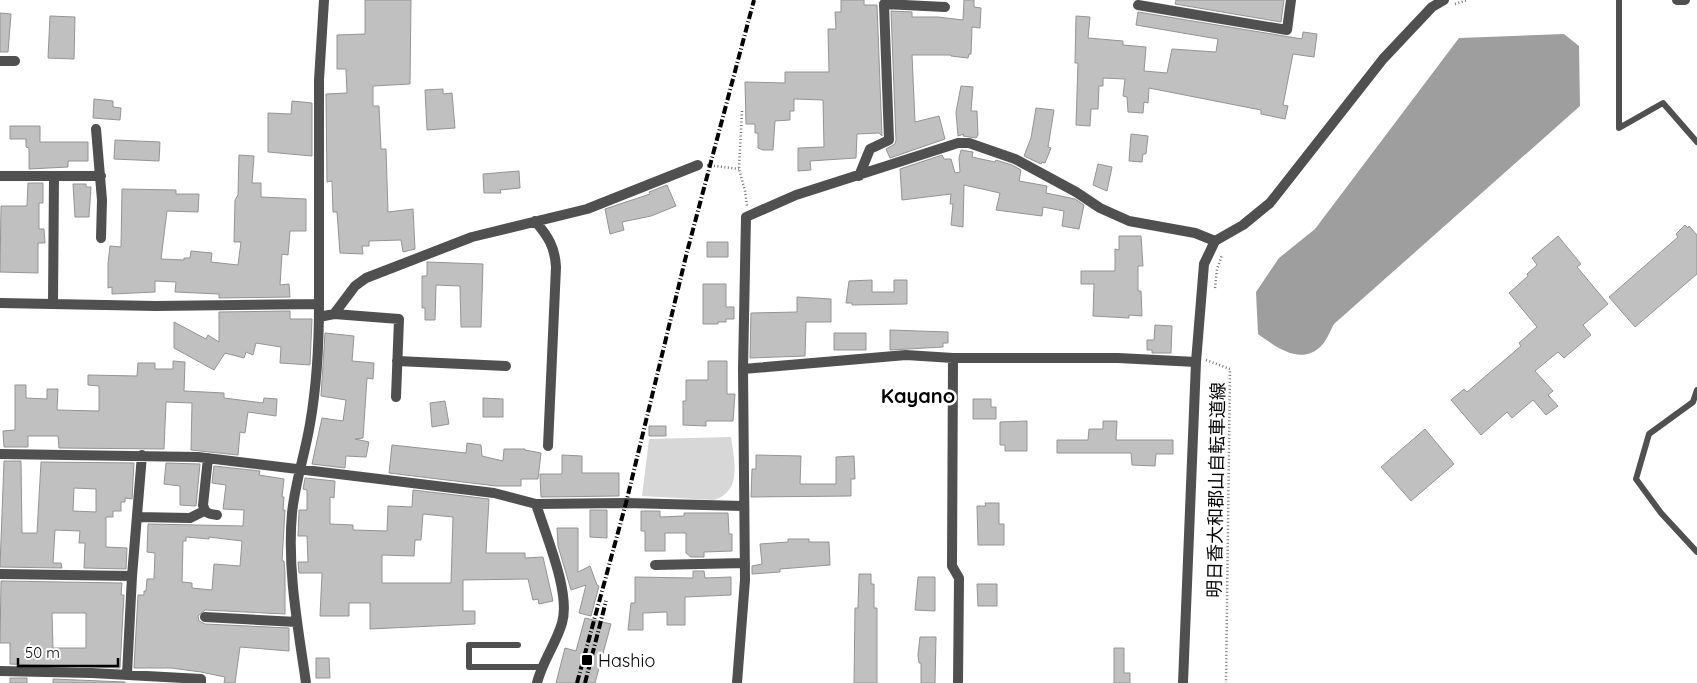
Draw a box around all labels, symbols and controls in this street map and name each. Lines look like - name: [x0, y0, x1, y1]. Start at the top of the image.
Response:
- street label: 明日香大和郡山自転車道線: [1203, 382, 1229, 598]
- district label: Kayano: [881, 383, 955, 408]
- scale bar: [18, 636, 118, 668]
- text: 50 m: [25, 643, 60, 662]
- place label: Hashio: [598, 649, 655, 672]
- marker: Hashio: [580, 653, 594, 667]

